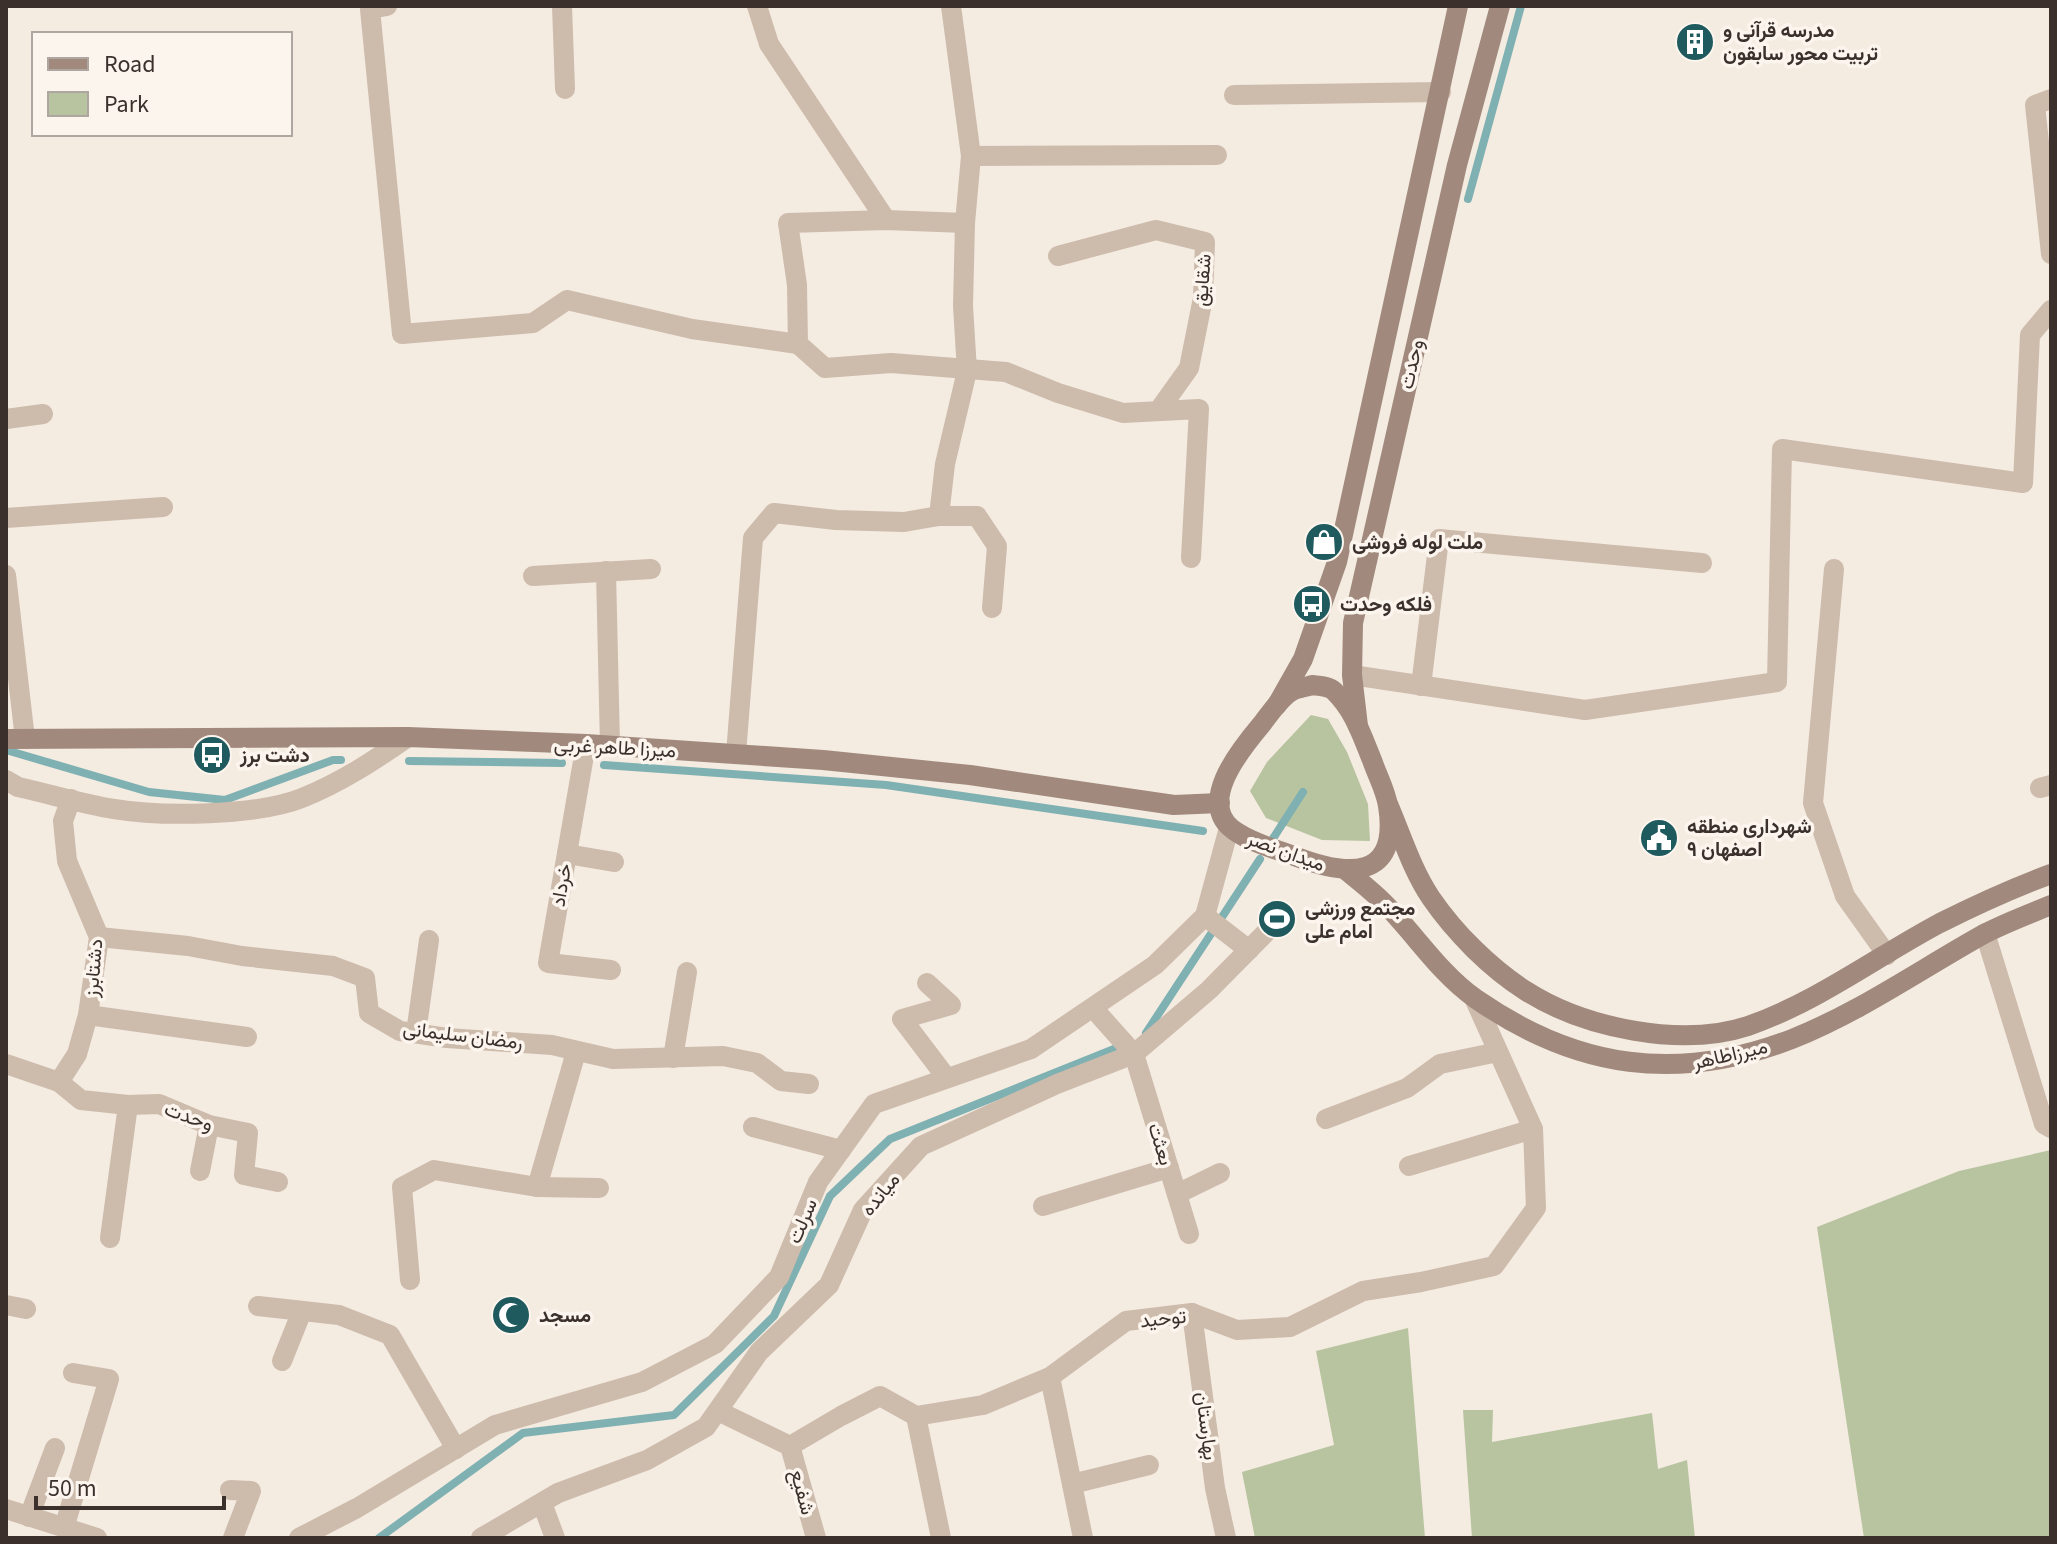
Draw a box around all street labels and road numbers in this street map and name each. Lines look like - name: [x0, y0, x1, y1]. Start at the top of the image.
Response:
- street label: شقایق: [1187, 253, 1219, 307]
- street label: وحدت: [1393, 337, 1431, 392]
- street label: میرزا طاهر غربی: [553, 731, 677, 765]
- street label: میدان نصر: [1242, 825, 1329, 879]
- street label: خرداد: [544, 861, 580, 909]
- street label: دشتابرز: [77, 938, 110, 999]
- street label: رمضان سلیمانی: [401, 1015, 524, 1057]
- street label: میرزاطاهر: [1689, 1033, 1770, 1077]
- street label: وحدت: [160, 1095, 217, 1139]
- street label: بعثت: [1140, 1120, 1180, 1169]
- street label: میانده: [855, 1167, 907, 1222]
- street label: سرلت: [781, 1195, 825, 1248]
- street label: توحید: [1139, 1303, 1188, 1335]
- street label: بهارستان: [1188, 1390, 1224, 1462]
- street label: شفیع: [783, 1466, 822, 1518]

